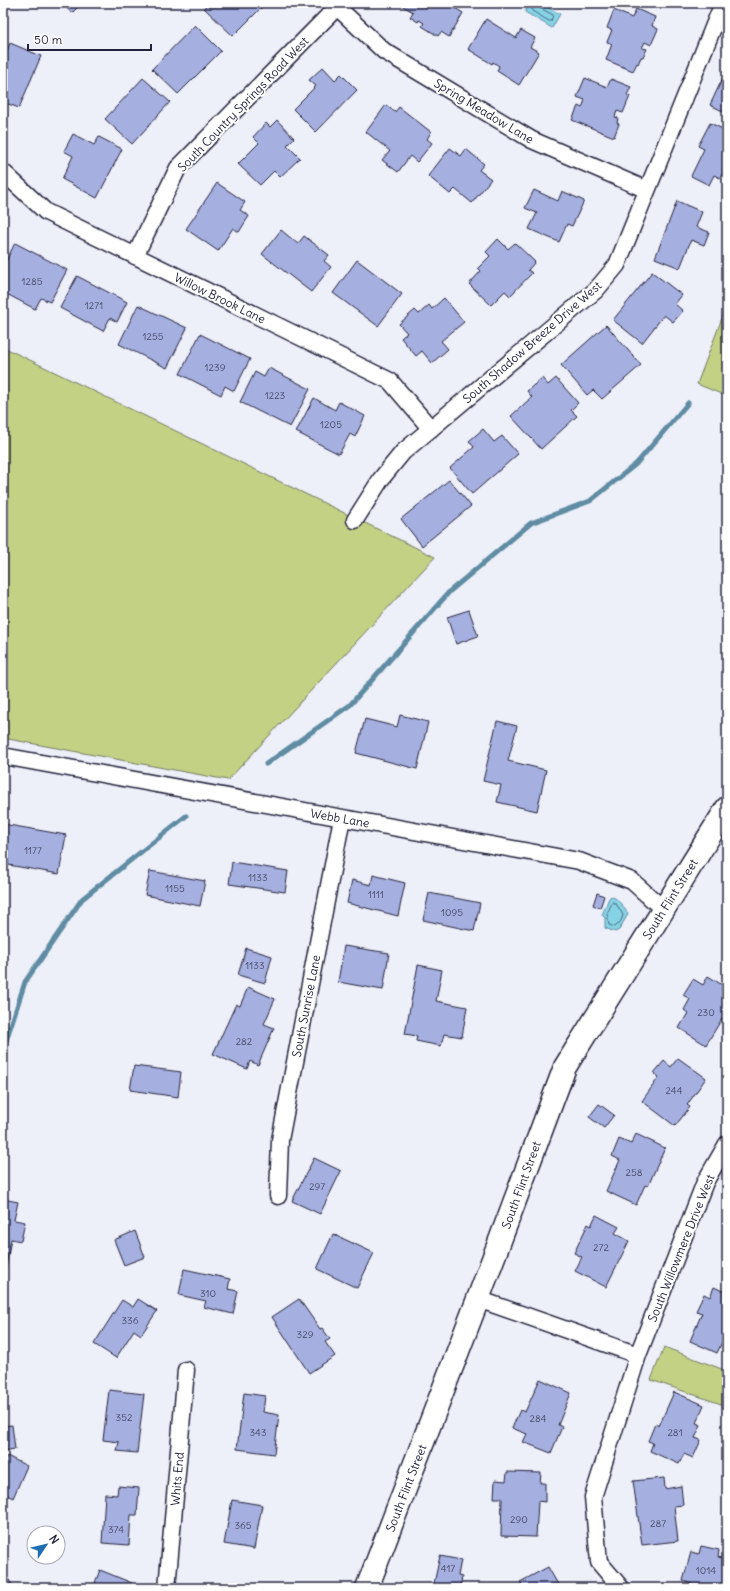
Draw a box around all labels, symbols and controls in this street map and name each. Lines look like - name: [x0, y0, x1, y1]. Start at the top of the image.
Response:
- scale bar: [28, 26, 151, 52]
- text: 50 m: [34, 32, 63, 47]
- street label: South Country Springs Road West: [174, 33, 312, 175]
- street label: Spring Meadow Lane: [432, 75, 536, 147]
- street label: Willow Brook Lane: [172, 269, 268, 327]
- house number: 1285: [22, 275, 43, 288]
- street label: South Shadow Breeze Drive West: [460, 278, 604, 406]
- house number: 1271: [85, 299, 103, 312]
- house number: 1255: [143, 330, 164, 343]
- house number: 1239: [205, 361, 226, 374]
- house number: 1223: [265, 389, 286, 402]
- house number: 1205: [320, 418, 342, 431]
- street label: Webb Lane: [309, 805, 371, 831]
- house number: 1177: [24, 844, 42, 857]
- street label: South Flint Street: [639, 856, 701, 942]
- house number: 1133: [248, 871, 268, 884]
- house number: 1155: [165, 882, 185, 895]
- house number: 1111: [368, 888, 384, 901]
- house number: 1095: [441, 906, 463, 919]
- street label: South Sunrise Lane: [289, 954, 323, 1058]
- house number: 1133: [245, 959, 265, 972]
- house number: 230: [697, 1006, 715, 1019]
- house number: 282: [236, 1035, 253, 1048]
- house number: 244: [666, 1084, 683, 1097]
- street label: South Flint Street: [498, 1139, 544, 1231]
- house number: 258: [626, 1166, 643, 1179]
- street label: South Willowmere Drive West: [644, 1172, 718, 1324]
- house number: 297: [309, 1180, 325, 1193]
- house number: 272: [593, 1241, 609, 1254]
- house number: 310: [200, 1287, 216, 1300]
- house number: 336: [121, 1314, 139, 1327]
- house number: 329: [297, 1328, 314, 1341]
- house number: 352: [116, 1411, 133, 1424]
- house number: 284: [529, 1412, 547, 1425]
- house number: 343: [249, 1426, 267, 1439]
- house number: 281: [667, 1426, 683, 1439]
- street label: South Flint Street: [382, 1442, 430, 1534]
- street label: Whits End: [167, 1452, 187, 1506]
- house number: 290: [510, 1513, 528, 1526]
- house number: 287: [650, 1517, 666, 1530]
- house number: 365: [234, 1519, 252, 1532]
- house number: 374: [108, 1523, 124, 1536]
- north arrow: [26, 1525, 66, 1565]
- text: N: [46, 1532, 62, 1546]
- house number: 417: [441, 1562, 455, 1575]
- house number: 1014: [696, 1564, 716, 1577]

